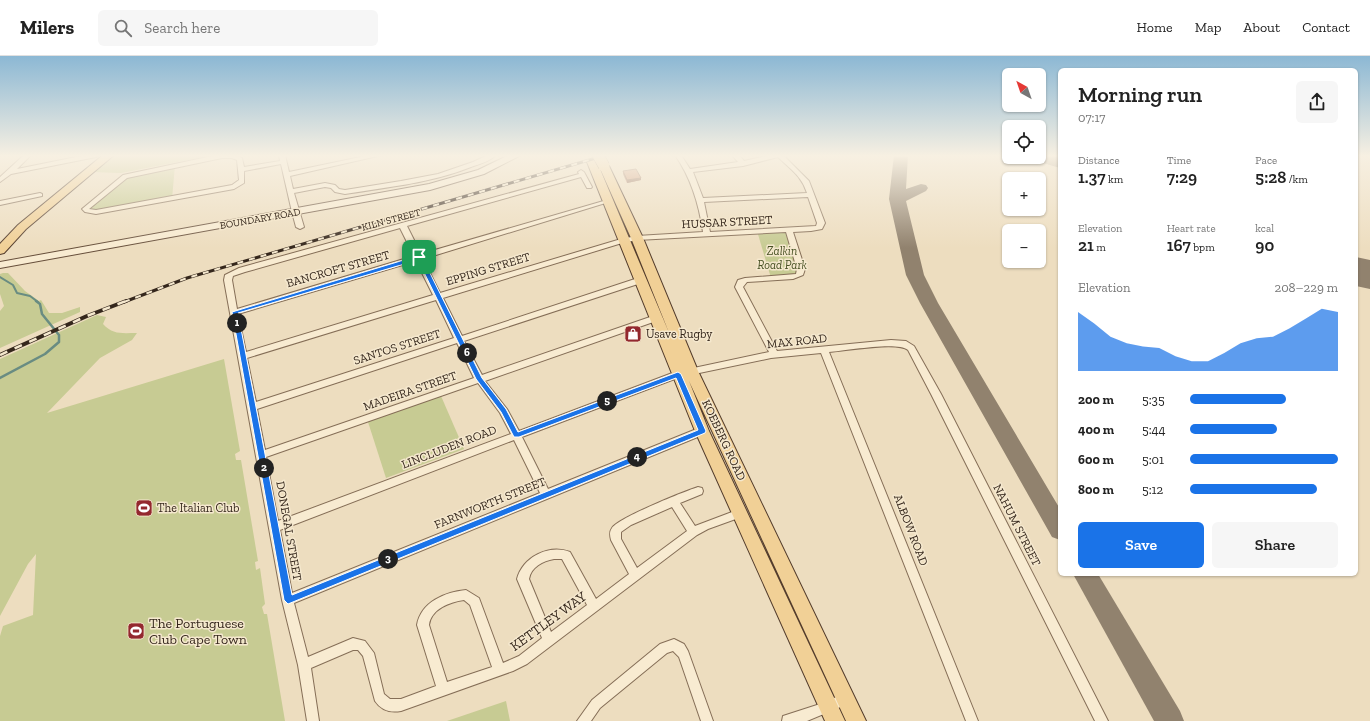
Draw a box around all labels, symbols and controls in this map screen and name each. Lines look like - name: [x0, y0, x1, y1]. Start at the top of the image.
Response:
- search box: [98, 10, 378, 46]
- text: Milers: [20, 16, 74, 39]
- icon: search: [112, 17, 134, 39]
- text: Search here: [144, 19, 220, 37]
- text: Home: [1137, 19, 1173, 36]
- text: Map: [1195, 19, 1221, 36]
- text: About: [1243, 19, 1280, 36]
- text: Contact: [1302, 19, 1350, 36]
- north arrow: [1002, 68, 1046, 112]
- map controls: [1002, 68, 1046, 268]
- text: Morning run: [1078, 81, 1202, 108]
- button: share: [1296, 81, 1338, 123]
- text: 07:17: [1078, 110, 1105, 125]
- button: locate: [1002, 120, 1046, 164]
- text: Distance: [1078, 154, 1120, 167]
- text: Time: [1167, 154, 1191, 167]
- text: Pace: [1255, 154, 1277, 167]
- text: 1.37: [1078, 167, 1106, 187]
- text: 7:29: [1167, 167, 1197, 187]
- text: 5:28: [1255, 167, 1286, 187]
- button: +: [1002, 172, 1046, 216]
- text: km: [1106, 173, 1123, 186]
- text: /km: [1286, 173, 1308, 186]
- street label: BOUNDARY ROAD: [219, 206, 301, 232]
- street label: KILN STREET: [361, 206, 422, 234]
- street label: HUSSAR STREET: [681, 213, 773, 231]
- text: Elevation: [1078, 222, 1122, 235]
- text: Heart rate: [1167, 222, 1216, 235]
- text: kcal: [1255, 222, 1274, 235]
- button: −: [1002, 224, 1046, 268]
- text: 21: [1078, 235, 1094, 255]
- text: 167: [1167, 235, 1191, 255]
- text: 90: [1255, 235, 1274, 255]
- pin: [402, 240, 436, 274]
- text: m: [1094, 241, 1106, 254]
- text: bpm: [1191, 241, 1215, 254]
- park label: Zalkin Road Park: [757, 244, 807, 272]
- icon: arrive: [408, 246, 430, 268]
- street label: BANCROFT STREET: [285, 247, 392, 290]
- street label: EPPING STREET: [444, 249, 532, 288]
- text: Elevation: [1078, 280, 1130, 295]
- text: 208–229 m: [1274, 280, 1338, 295]
- pin: 1: [227, 313, 247, 333]
- text: 1: [235, 316, 239, 329]
- shop icon: Usave Rugby: [623, 324, 643, 344]
- street label: SANTOS STREET: [352, 326, 443, 368]
- place label: Usave Rugby: [646, 327, 713, 341]
- street label: MAX ROAD: [766, 331, 828, 351]
- pin: 6: [457, 343, 477, 363]
- text: 6: [464, 346, 470, 359]
- street label: MADEIRA STREET: [361, 368, 459, 414]
- pin: 5: [597, 391, 617, 411]
- text: 200 m: [1078, 392, 1114, 407]
- text: 5:35: [1142, 392, 1165, 407]
- text: 5: [604, 394, 610, 407]
- street label: KOEBERG ROAD: [699, 397, 749, 483]
- street label: LINCLUDEN ROAD: [399, 422, 499, 472]
- text: 400 m: [1078, 422, 1114, 437]
- text: 5:44: [1142, 422, 1166, 437]
- pin: 4: [627, 447, 647, 467]
- text: 4: [634, 450, 640, 463]
- text: 600 m: [1078, 452, 1114, 467]
- text: 5:01: [1142, 452, 1164, 467]
- pin: 2: [254, 458, 274, 478]
- text: 2: [261, 461, 267, 474]
- street label: FARNWORTH STREET: [432, 474, 548, 532]
- street label: DONEGAL STREET: [273, 480, 305, 582]
- street label: NAHUM STREET: [990, 482, 1044, 569]
- text: 800 m: [1078, 482, 1114, 497]
- text: 5:12: [1142, 482, 1163, 497]
- street label: ALBOW ROAD: [891, 492, 931, 568]
- sports icon: The Italian Club: [134, 498, 154, 518]
- place label: The Italian Club: [157, 501, 239, 515]
- button: Save: [1078, 522, 1204, 568]
- button: Share: [1212, 522, 1338, 568]
- pin: 3: [378, 549, 398, 569]
- text: 3: [385, 552, 391, 565]
- street label: KETTLEY WAY: [507, 588, 590, 655]
- place label: The Portuguese Club Cape Town: [149, 615, 247, 648]
- sports icon: The Portuguese Club Cape Town: [126, 621, 146, 641]

